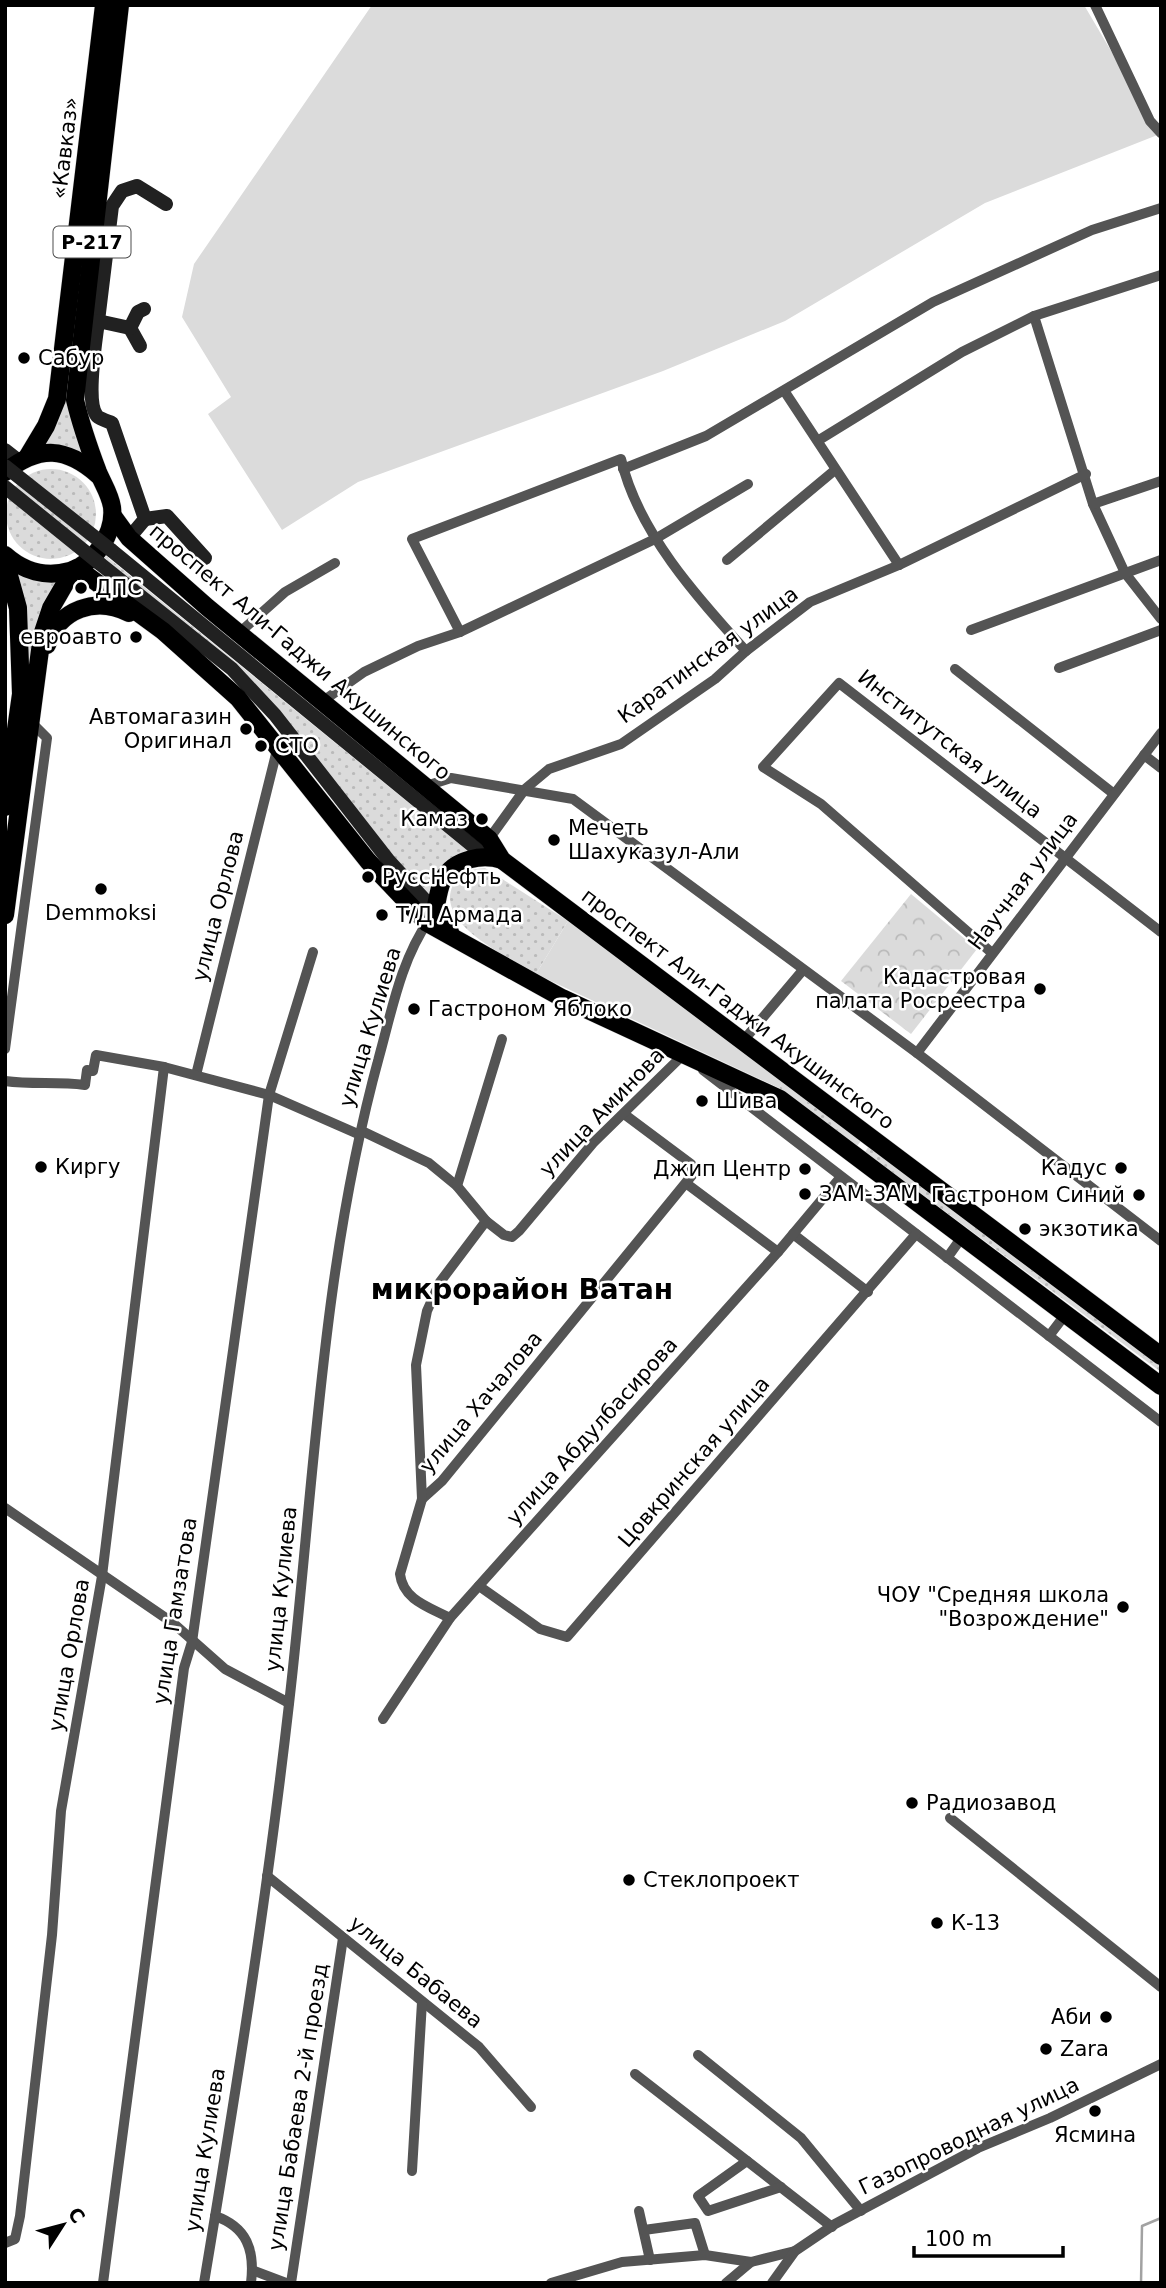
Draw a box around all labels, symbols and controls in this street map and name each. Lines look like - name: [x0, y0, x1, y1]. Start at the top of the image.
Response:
- street label: «Кавказ»: [47, 96, 83, 200]
- road number: Р-217: [54, 226, 130, 258]
- place label: Сабур: [38, 346, 104, 370]
- marker: Сабур: [16, 350, 32, 366]
- street label: проспект Али-Гаджи Акушинского: [145, 519, 455, 785]
- place label: ДПС: [95, 576, 142, 600]
- marker: ДПС: [73, 580, 89, 596]
- street label: Каратинская улица: [613, 582, 803, 728]
- place label: евроавто: [20, 625, 122, 649]
- marker: евроавто: [128, 629, 144, 645]
- street label: Институтская улица: [853, 665, 1047, 823]
- place label: Автомагазин Оригинал: [89, 705, 232, 753]
- marker: Автомагазин Оригинал: [238, 721, 254, 737]
- place label: СТО: [275, 734, 319, 758]
- marker: СТО: [253, 738, 269, 754]
- place label: Камаз: [400, 807, 468, 831]
- street label: Научная улица: [963, 807, 1083, 955]
- marker: Камаз: [474, 811, 490, 827]
- place label: Мечеть Шахуказул-Али: [568, 816, 740, 864]
- street label: улица Орлова: [188, 828, 248, 984]
- marker: Мечеть Шахуказул-Али: [546, 832, 562, 848]
- place label: РуссНефть: [382, 865, 501, 889]
- marker: РуссНефть: [360, 869, 376, 885]
- marker: Demmoksi: [93, 881, 109, 897]
- street label: проспект Али-Гаджи Акушинского: [577, 884, 899, 1134]
- place label: Demmoksi: [45, 901, 157, 925]
- place label: Т/Д Армада: [395, 903, 523, 927]
- marker: Т/Д Армада: [374, 907, 390, 923]
- street label: улица Кулиева: [334, 944, 406, 1110]
- place label: Кадастровая палата Росреестра: [815, 965, 1026, 1013]
- marker: Кадастровая палата Росреестра: [1032, 981, 1048, 997]
- place label: Гастроном Яблоко: [428, 997, 632, 1021]
- marker: Гастроном Яблоко: [406, 1001, 422, 1017]
- street label: улица Аминова: [535, 1043, 669, 1181]
- place label: Шива: [716, 1089, 777, 1113]
- marker: Шива: [694, 1093, 710, 1109]
- place label: Киргу: [55, 1155, 120, 1179]
- place label: Кадус: [1041, 1156, 1107, 1180]
- place label: Джип Центр: [653, 1157, 791, 1181]
- marker: Киргу: [33, 1159, 49, 1175]
- marker: Кадус: [1113, 1160, 1129, 1176]
- marker: Джип Центр: [797, 1161, 813, 1177]
- place label: ЗАМ-ЗАМ: [819, 1182, 918, 1206]
- place label: Гастроном Синий: [931, 1183, 1125, 1207]
- marker: ЗАМ-ЗАМ: [797, 1186, 813, 1202]
- marker: Гастроном Синий: [1131, 1187, 1147, 1203]
- place label: экзотика: [1039, 1217, 1139, 1241]
- marker: экзотика: [1017, 1221, 1033, 1237]
- district label: микрорайон Ватан: [371, 1273, 673, 1306]
- street label: улица Хачалова: [415, 1326, 547, 1478]
- street label: улица Абдулбасирова: [502, 1333, 682, 1529]
- street label: Цовкринская улица: [613, 1372, 775, 1552]
- street label: улица Кулиева: [260, 1505, 302, 1673]
- street label: улица Гамзатова: [148, 1516, 202, 1706]
- street label: улица Орлова: [44, 1577, 94, 1733]
- place label: ЧОУ "Средняя школа "Возрождение": [877, 1583, 1109, 1631]
- marker: ЧОУ "Средняя школа "Возрождение": [1115, 1599, 1131, 1615]
- place label: Радиозавод: [926, 1791, 1056, 1815]
- marker: Радиозавод: [904, 1795, 920, 1811]
- place label: Стеклопроект: [643, 1868, 800, 1892]
- marker: Стеклопроект: [621, 1872, 637, 1888]
- street label: улица Бабаева: [344, 1911, 488, 2033]
- place label: К-13: [951, 1911, 1000, 1935]
- marker: К-13: [929, 1915, 945, 1931]
- street label: улица Бабаева 2-й проезд: [263, 1961, 333, 2253]
- place label: Аби: [1051, 2005, 1092, 2029]
- marker: Аби: [1098, 2009, 1114, 2025]
- place label: Zara: [1060, 2037, 1109, 2061]
- marker: Zara: [1038, 2041, 1054, 2057]
- street label: улица Кулиева: [180, 2066, 230, 2234]
- street label: Газопроводная улица: [855, 2072, 1083, 2200]
- marker: Ясмина: [1087, 2103, 1103, 2119]
- place label: Ясмина: [1054, 2123, 1136, 2147]
- north arrow: [28, 2190, 98, 2260]
- text: С: [64, 2203, 90, 2227]
- scale bar: [914, 2214, 1063, 2258]
- text: 100 m: [925, 2227, 992, 2251]

